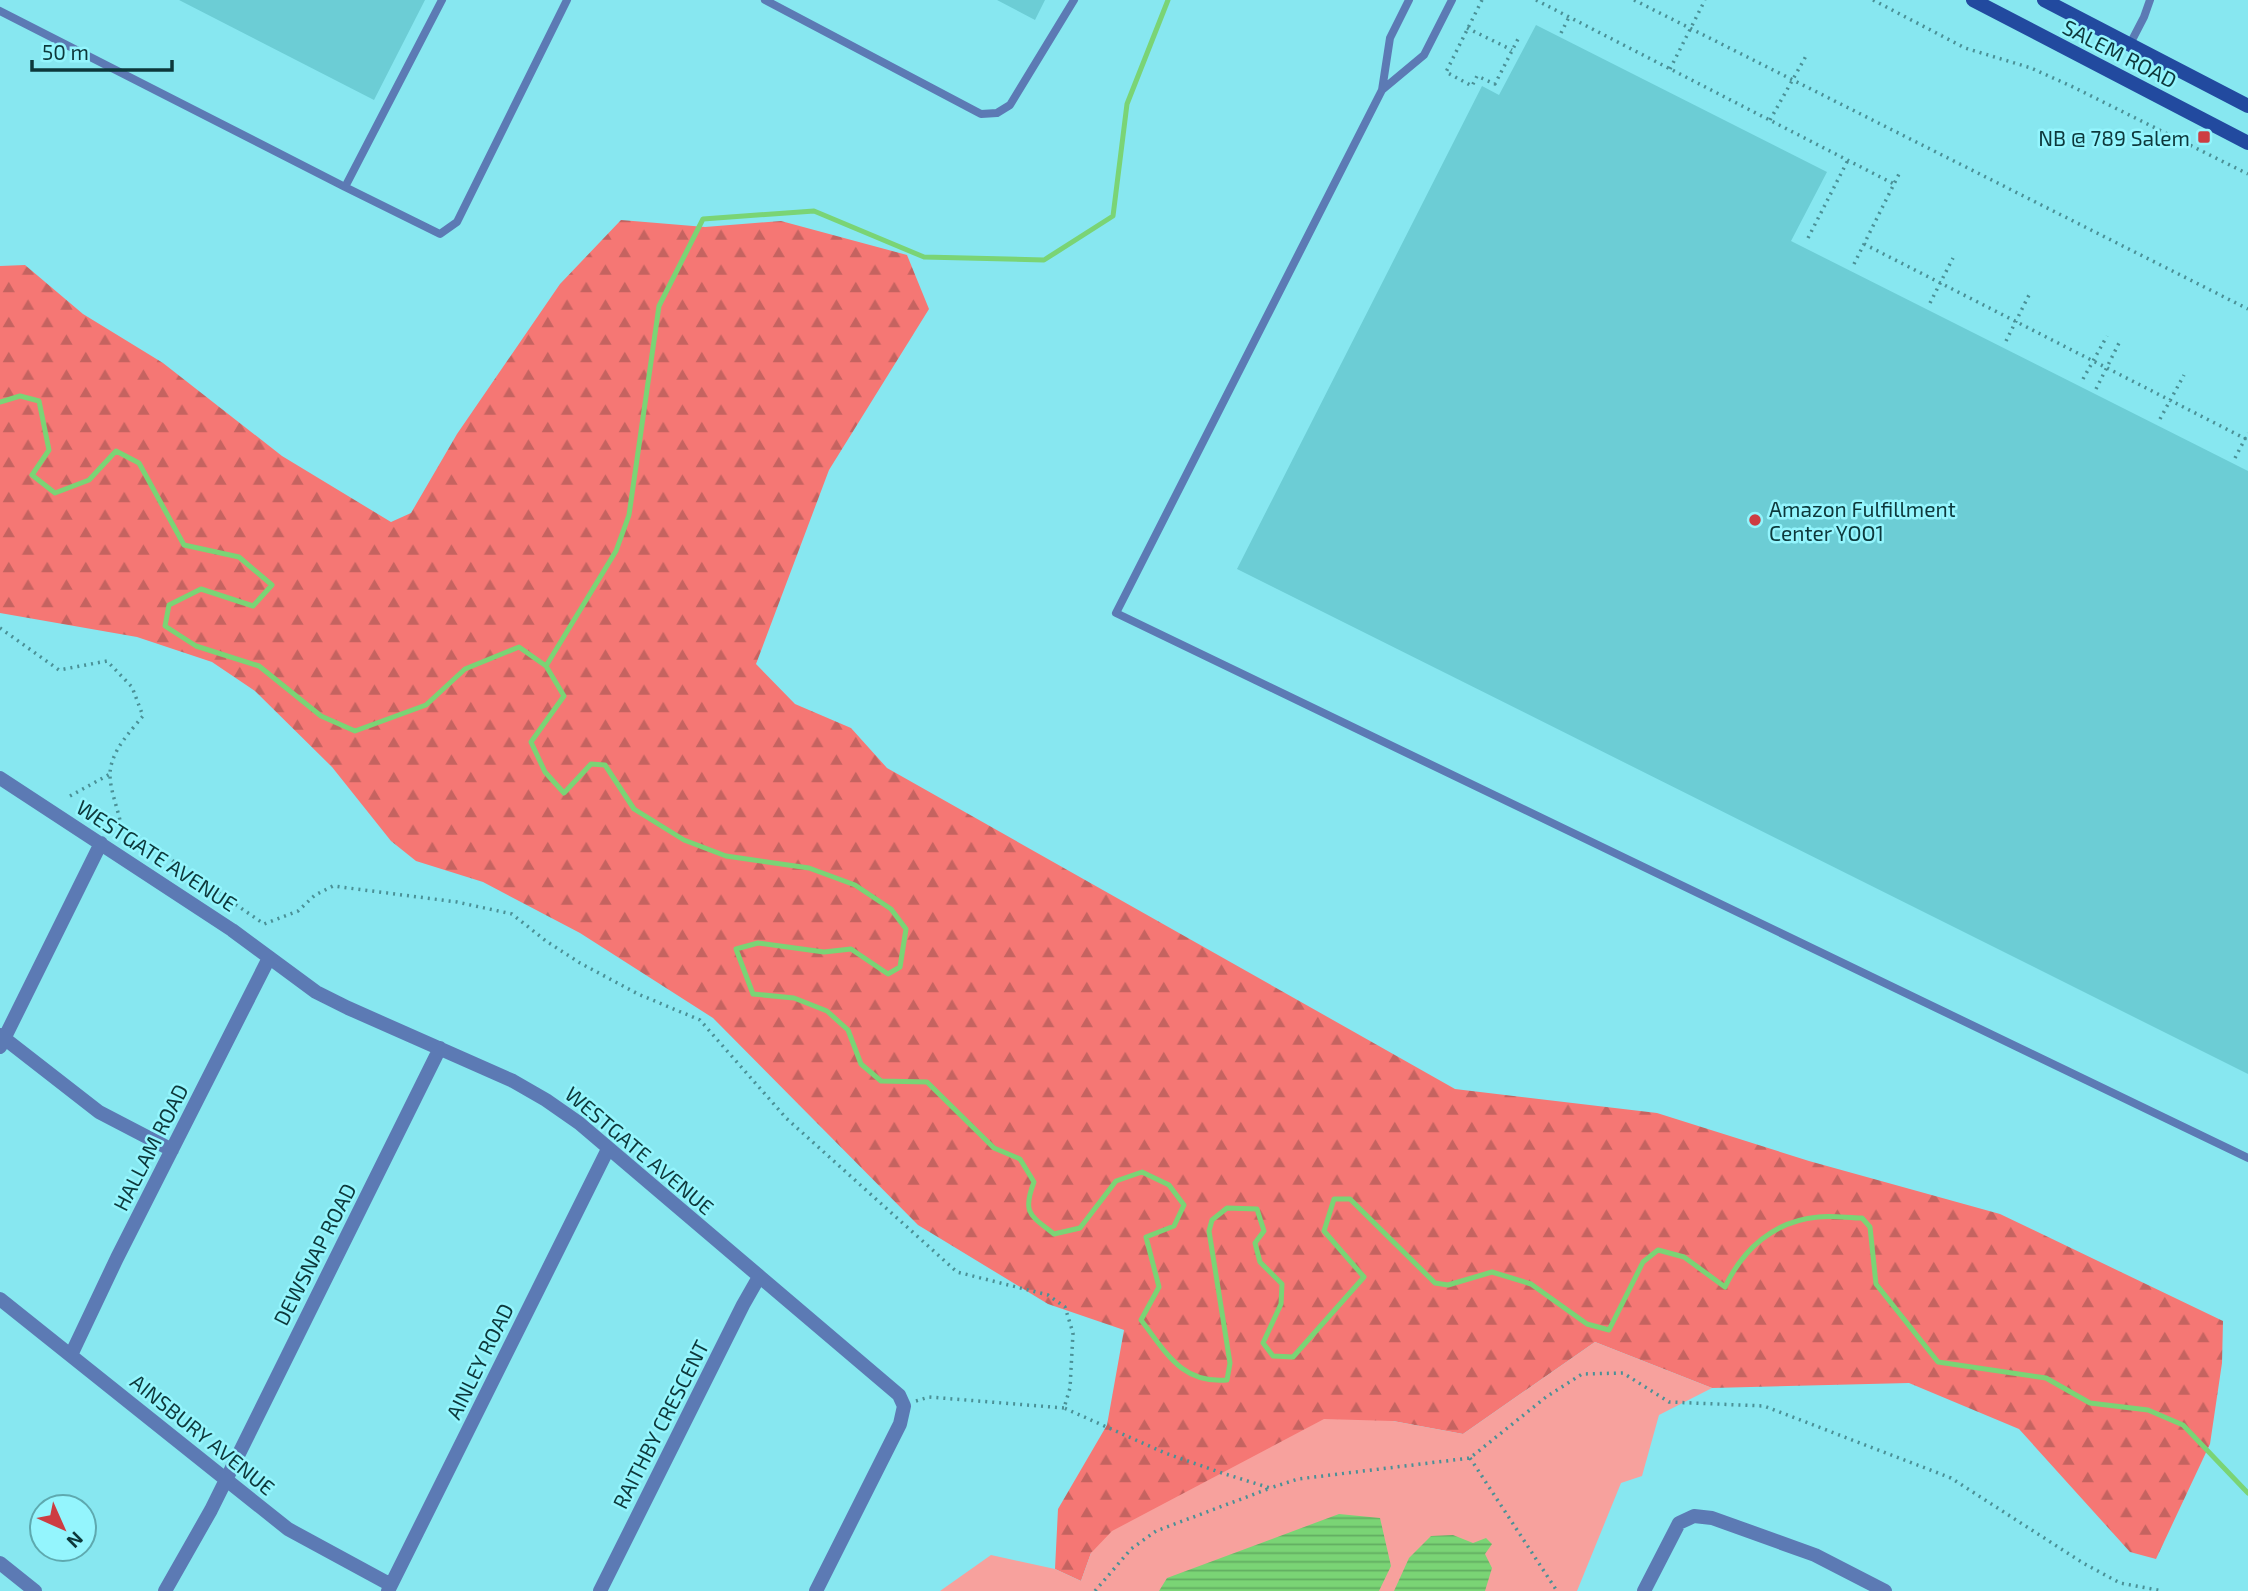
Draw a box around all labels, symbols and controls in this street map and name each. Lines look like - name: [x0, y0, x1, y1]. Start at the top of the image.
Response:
- street label: SALEM ROAD: [2059, 14, 2181, 92]
- scale bar: [32, 28, 172, 72]
- text: 50 m: [42, 39, 89, 64]
- place label: NB @ 789 Salem: [2038, 125, 2190, 150]
- marker: NB @ 789 Salem: [2196, 129, 2212, 145]
- place label: Amazon Fulfillment Center YOO1: [1769, 496, 1956, 545]
- marker: Amazon Fulfillment Center YOO1: [1747, 512, 1763, 528]
- street label: WESTGATE AVENUE: [72, 794, 242, 916]
- street label: HALLAM ROAD: [107, 1079, 193, 1215]
- street label: WESTGATE AVENUE: [561, 1081, 719, 1219]
- street label: DEWSNAP ROAD: [267, 1179, 361, 1329]
- street label: AINLEY ROAD: [440, 1299, 518, 1423]
- street label: RAITHBY CRESCENT: [607, 1336, 713, 1512]
- street label: AINSBURY AVENUE: [126, 1368, 280, 1500]
- north arrow: [28, 1493, 98, 1563]
- text: N: [62, 1527, 88, 1553]

